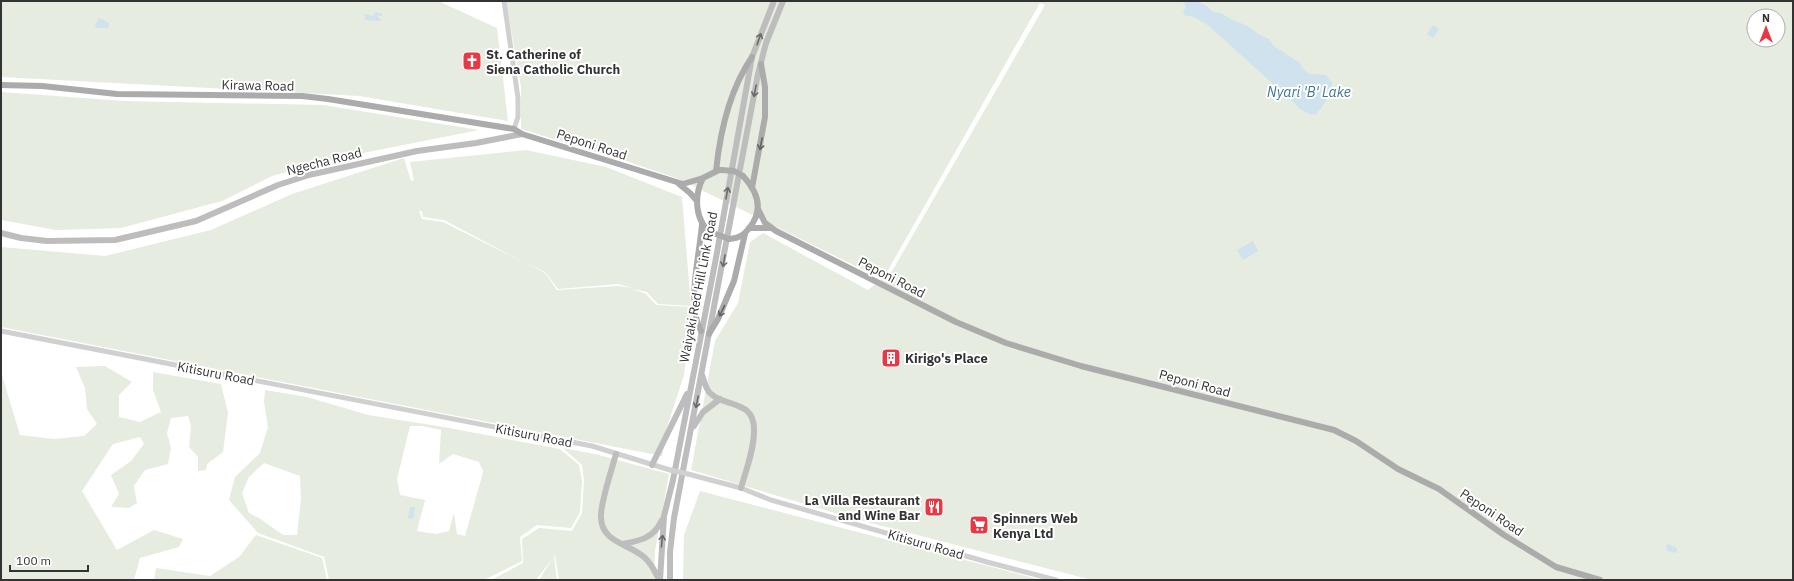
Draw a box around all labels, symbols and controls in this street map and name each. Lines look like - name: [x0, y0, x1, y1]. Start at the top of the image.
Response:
- north arrow: [1746, 8, 1786, 48]
- text: N: [1762, 11, 1770, 25]
- one-way arrow: [755, 33, 763, 45]
- place label: St. Catherine of Siena Catholic Church: [486, 46, 620, 78]
- church icon: St. Catherine of Siena Catholic Church: [461, 50, 483, 72]
- street label: Kirawa Road: [221, 76, 295, 95]
- water label: Nyari 'B' Lake: [1267, 83, 1351, 101]
- one-way arrow: [751, 85, 759, 98]
- street label: Peponi Road: [554, 125, 629, 164]
- one-way arrow: [756, 137, 764, 150]
- street label: Ngecha Road: [285, 144, 364, 179]
- one-way arrow: [723, 187, 731, 200]
- street label: Waiyaki Red Hill Link Road: [676, 210, 721, 364]
- street label: Peponi Road: [855, 253, 928, 302]
- one-way arrow: [719, 254, 727, 267]
- one-way arrow: [718, 305, 725, 317]
- building icon: Kirigo's Place: [880, 347, 902, 369]
- place label: Kirigo's Place: [905, 350, 988, 367]
- street label: Kitisuru Road: [176, 358, 256, 389]
- street label: Peponi Road: [1157, 366, 1232, 401]
- one-way arrow: [692, 395, 700, 408]
- street label: Kitisuru Road: [494, 420, 574, 451]
- street label: Peponi Road: [1457, 485, 1527, 540]
- place label: La Villa Restaurant and Wine Bar: [805, 492, 920, 524]
- restaurant icon: La Villa Restaurant and Wine Bar: [923, 496, 945, 518]
- place label: Spinners Web Kenya Ltd: [993, 510, 1078, 542]
- supermarket icon: Spinners Web Kenya Ltd: [968, 514, 990, 536]
- street label: Kitisuru Road: [886, 526, 966, 563]
- one-way arrow: [658, 535, 666, 548]
- scale bar: [10, 547, 88, 573]
- text: 100 m: [16, 553, 51, 568]

